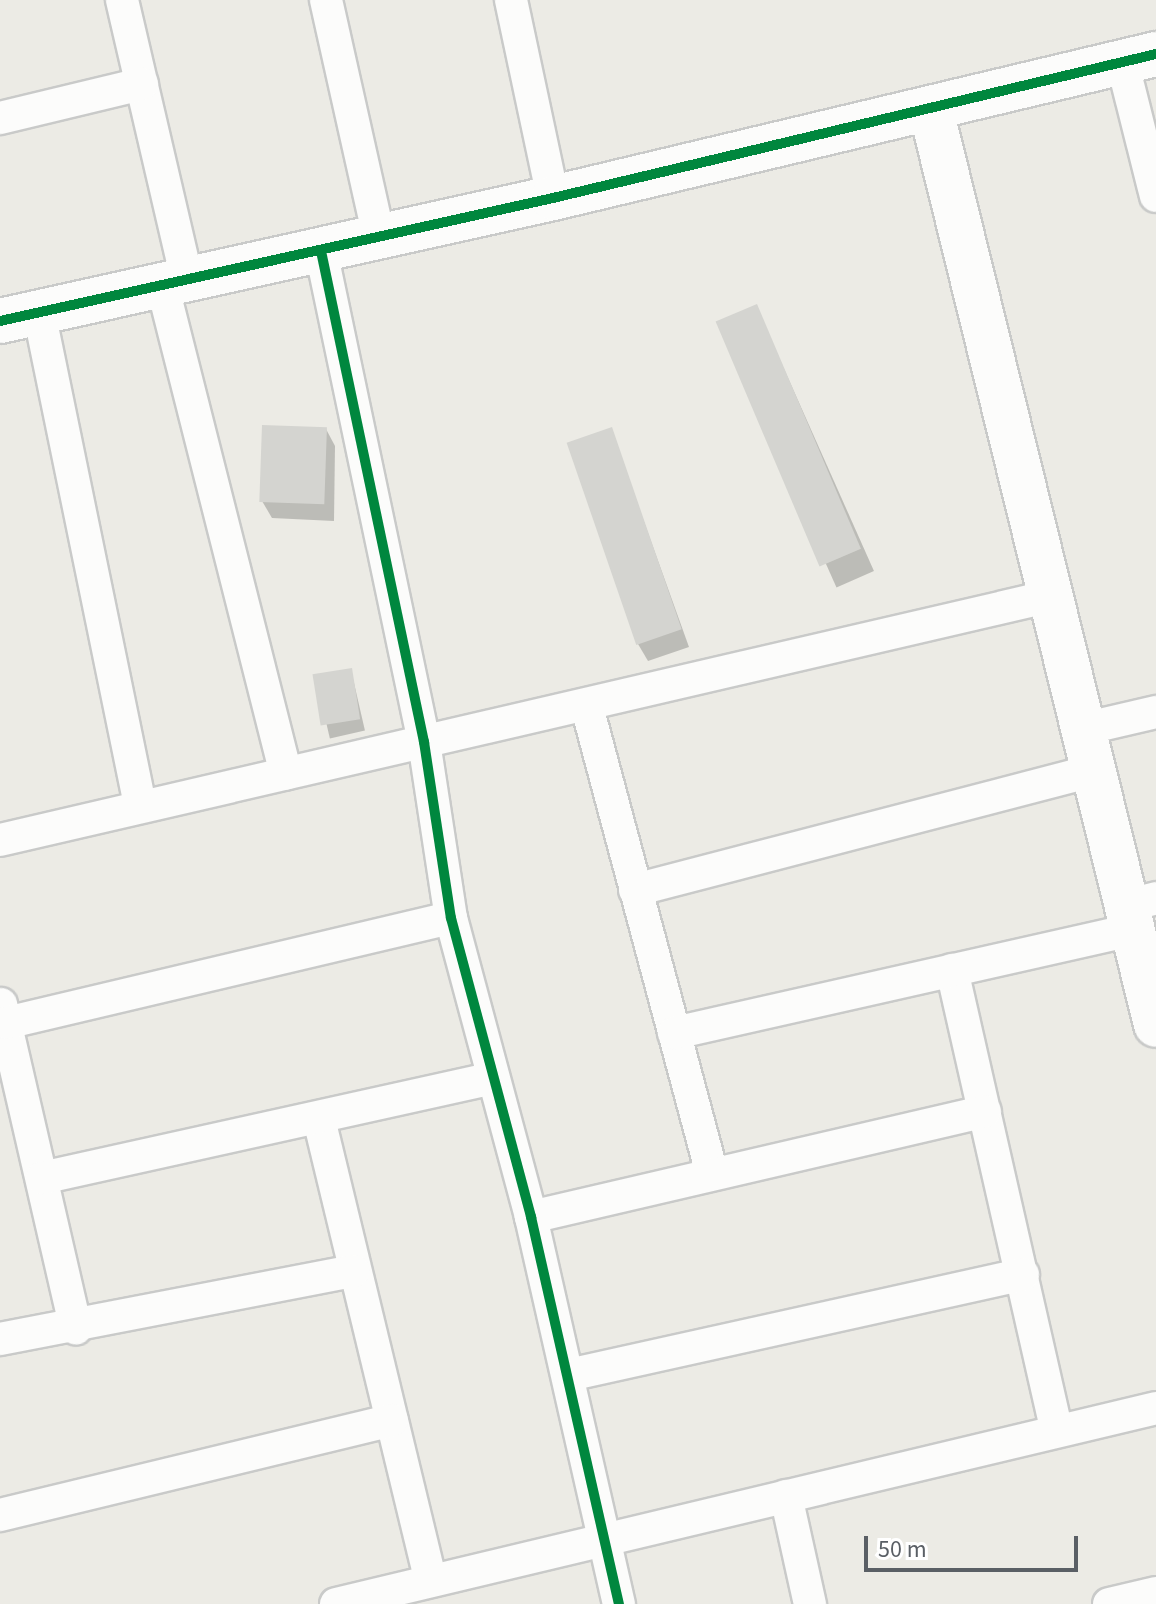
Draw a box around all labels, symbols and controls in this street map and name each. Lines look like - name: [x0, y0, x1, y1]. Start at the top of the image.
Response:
- scale bar: [868, 1520, 1082, 1570]
- text: 50 m: [878, 1532, 927, 1567]

